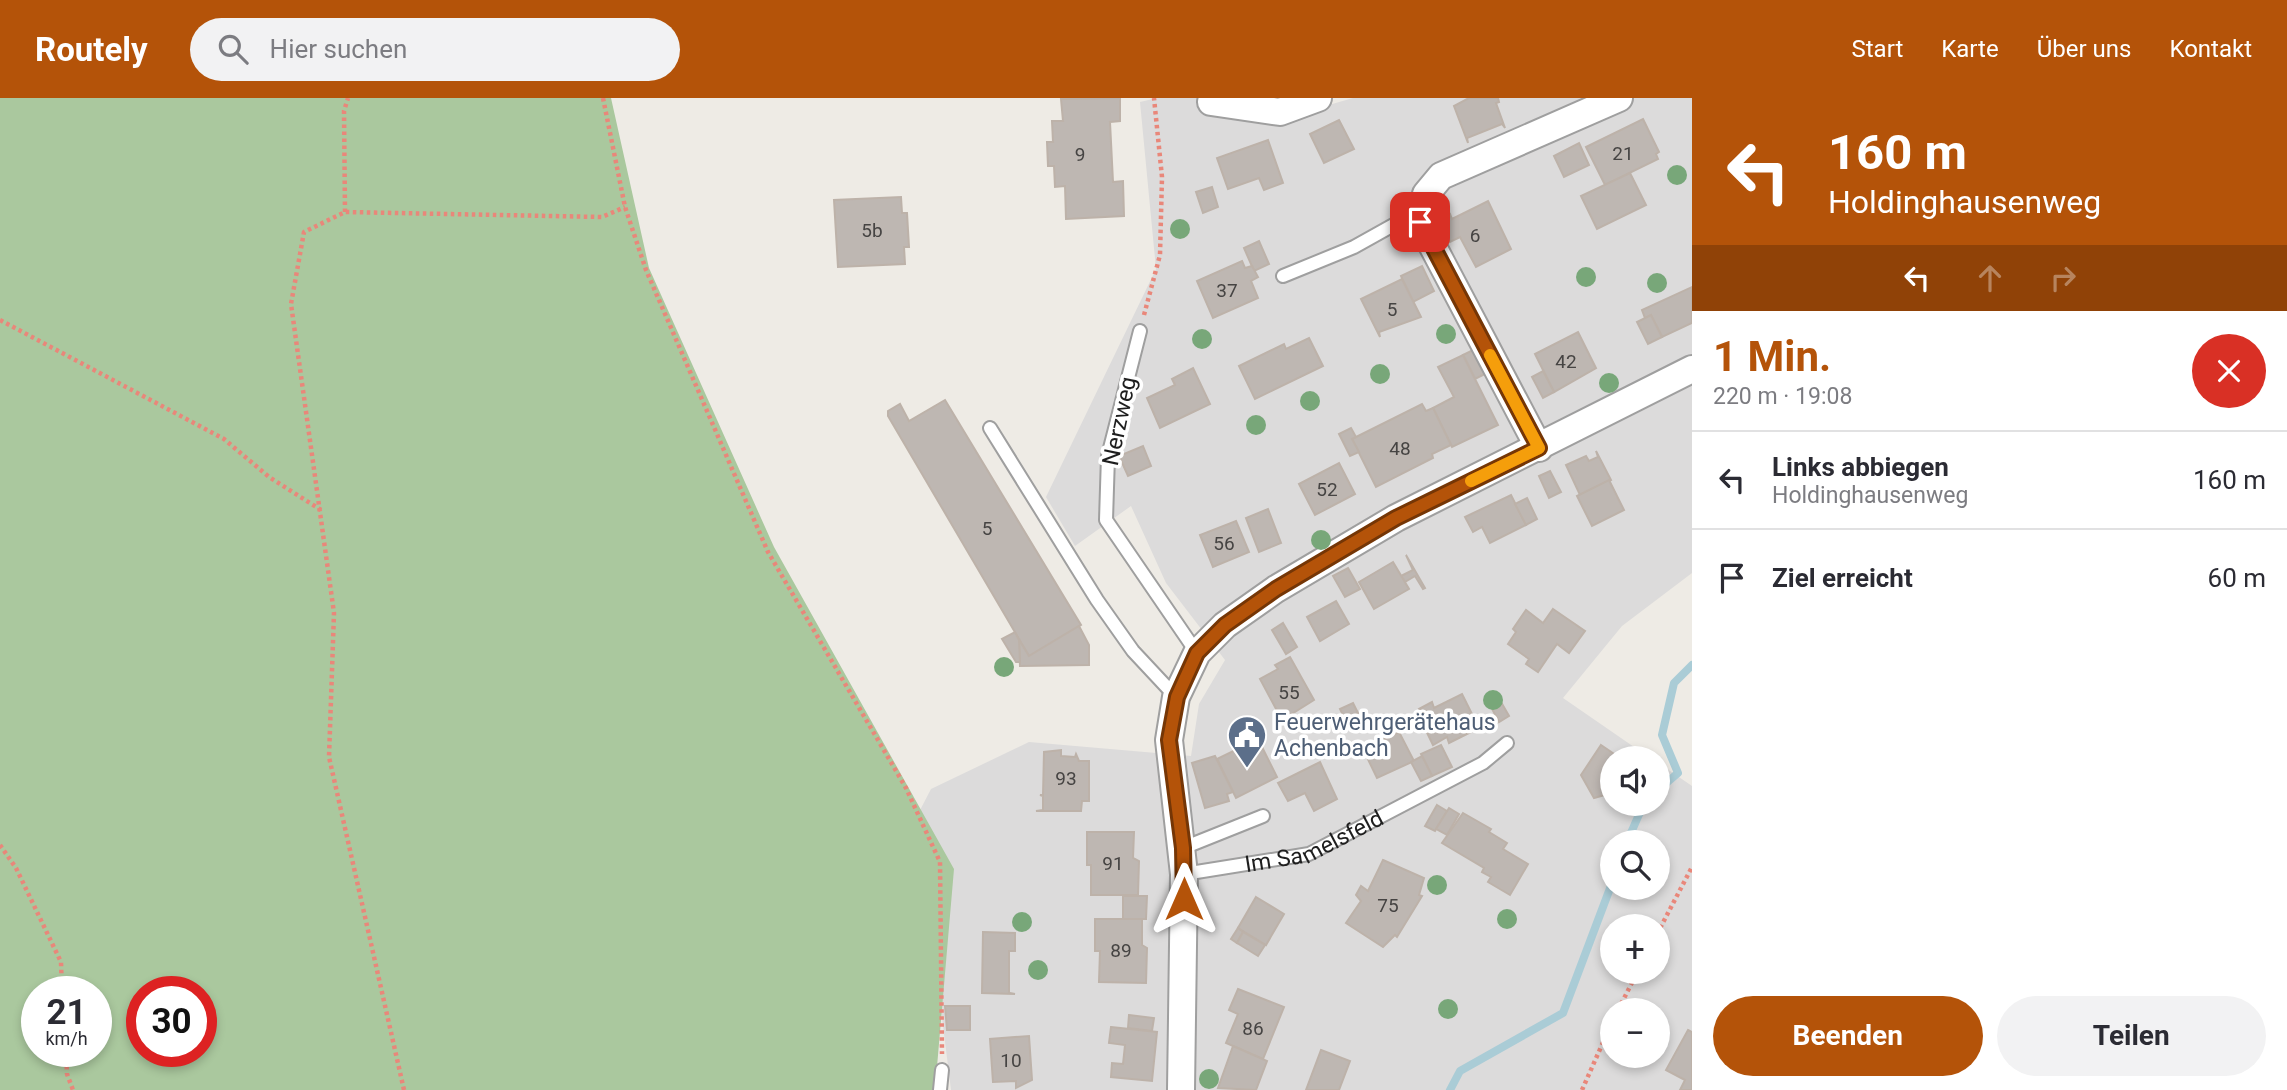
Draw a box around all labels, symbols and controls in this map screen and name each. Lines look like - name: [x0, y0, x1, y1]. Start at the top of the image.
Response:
- search box: [190, 18, 680, 81]
- text: Routely: [35, 30, 148, 69]
- icon: search: [214, 30, 252, 68]
- text: Hier suchen: [270, 34, 407, 64]
- text: Start: [1852, 35, 1903, 63]
- text: Karte: [1941, 35, 1999, 63]
- text: Über uns: [2037, 35, 2131, 63]
- text: Kontakt: [2169, 35, 2252, 63]
- text: 160 m: [1828, 124, 1967, 181]
- icon: left: [1713, 126, 1804, 217]
- house number: 21: [1612, 142, 1634, 165]
- house number: 9: [1075, 143, 1085, 166]
- text: Holdinghausenweg: [1828, 183, 2101, 221]
- pin: [1390, 192, 1450, 252]
- icon: arrive: [1401, 203, 1439, 241]
- house number: 5b: [861, 219, 883, 242]
- house number: 6: [1470, 224, 1480, 247]
- icon: left: [1898, 259, 1936, 297]
- icon: ahead: [1971, 259, 2009, 297]
- icon: right: [2044, 259, 2082, 297]
- house number: 37: [1216, 279, 1238, 302]
- house number: 5: [1387, 298, 1397, 321]
- text: 1 Min.: [1713, 332, 1831, 381]
- button: close: [2192, 334, 2266, 408]
- house number: 42: [1555, 350, 1577, 373]
- street label: Nerzweg: [1097, 374, 1142, 468]
- text: 220 m · 19:08: [1713, 383, 1852, 410]
- house number: 48: [1389, 437, 1411, 460]
- text: Links abbiegen: [1772, 452, 1949, 482]
- icon: left: [1713, 461, 1751, 499]
- text: 160 m: [2193, 465, 2266, 495]
- house number: 52: [1316, 478, 1338, 501]
- text: Holdinghausenweg: [1772, 482, 1968, 509]
- house number: 5: [982, 517, 992, 540]
- house number: 56: [1213, 532, 1235, 555]
- icon: arrive: [1713, 559, 1751, 597]
- text: Ziel erreicht: [1772, 563, 1913, 593]
- text: 60 m: [2208, 563, 2266, 593]
- house number: 55: [1278, 681, 1300, 704]
- place label: Feuerwehrgerätehaus Achenbach: [1274, 709, 1496, 762]
- public building icon: Feuerwehrgerätehaus Achenbach: [1226, 714, 1268, 769]
- map controls: [1600, 746, 1670, 1068]
- button: sound: [1600, 746, 1670, 816]
- house number: 93: [1055, 767, 1077, 790]
- street label: Im Samelsfeld: [1243, 805, 1388, 878]
- button: search: [1600, 830, 1670, 900]
- house number: 91: [1102, 852, 1124, 875]
- position arrow: [1147, 862, 1221, 936]
- house number: 75: [1377, 894, 1399, 917]
- button: +: [1600, 914, 1670, 984]
- house number: 89: [1110, 939, 1132, 962]
- speed limit sign: 30: [126, 976, 217, 1067]
- text: 21: [46, 992, 87, 1033]
- button: Beenden: [1713, 996, 1983, 1076]
- button: Teilen: [1997, 996, 2266, 1076]
- button: −: [1600, 998, 1670, 1068]
- house number: 86: [1242, 1017, 1264, 1040]
- text: km/h: [45, 1028, 88, 1049]
- house number: 10: [1000, 1049, 1022, 1072]

